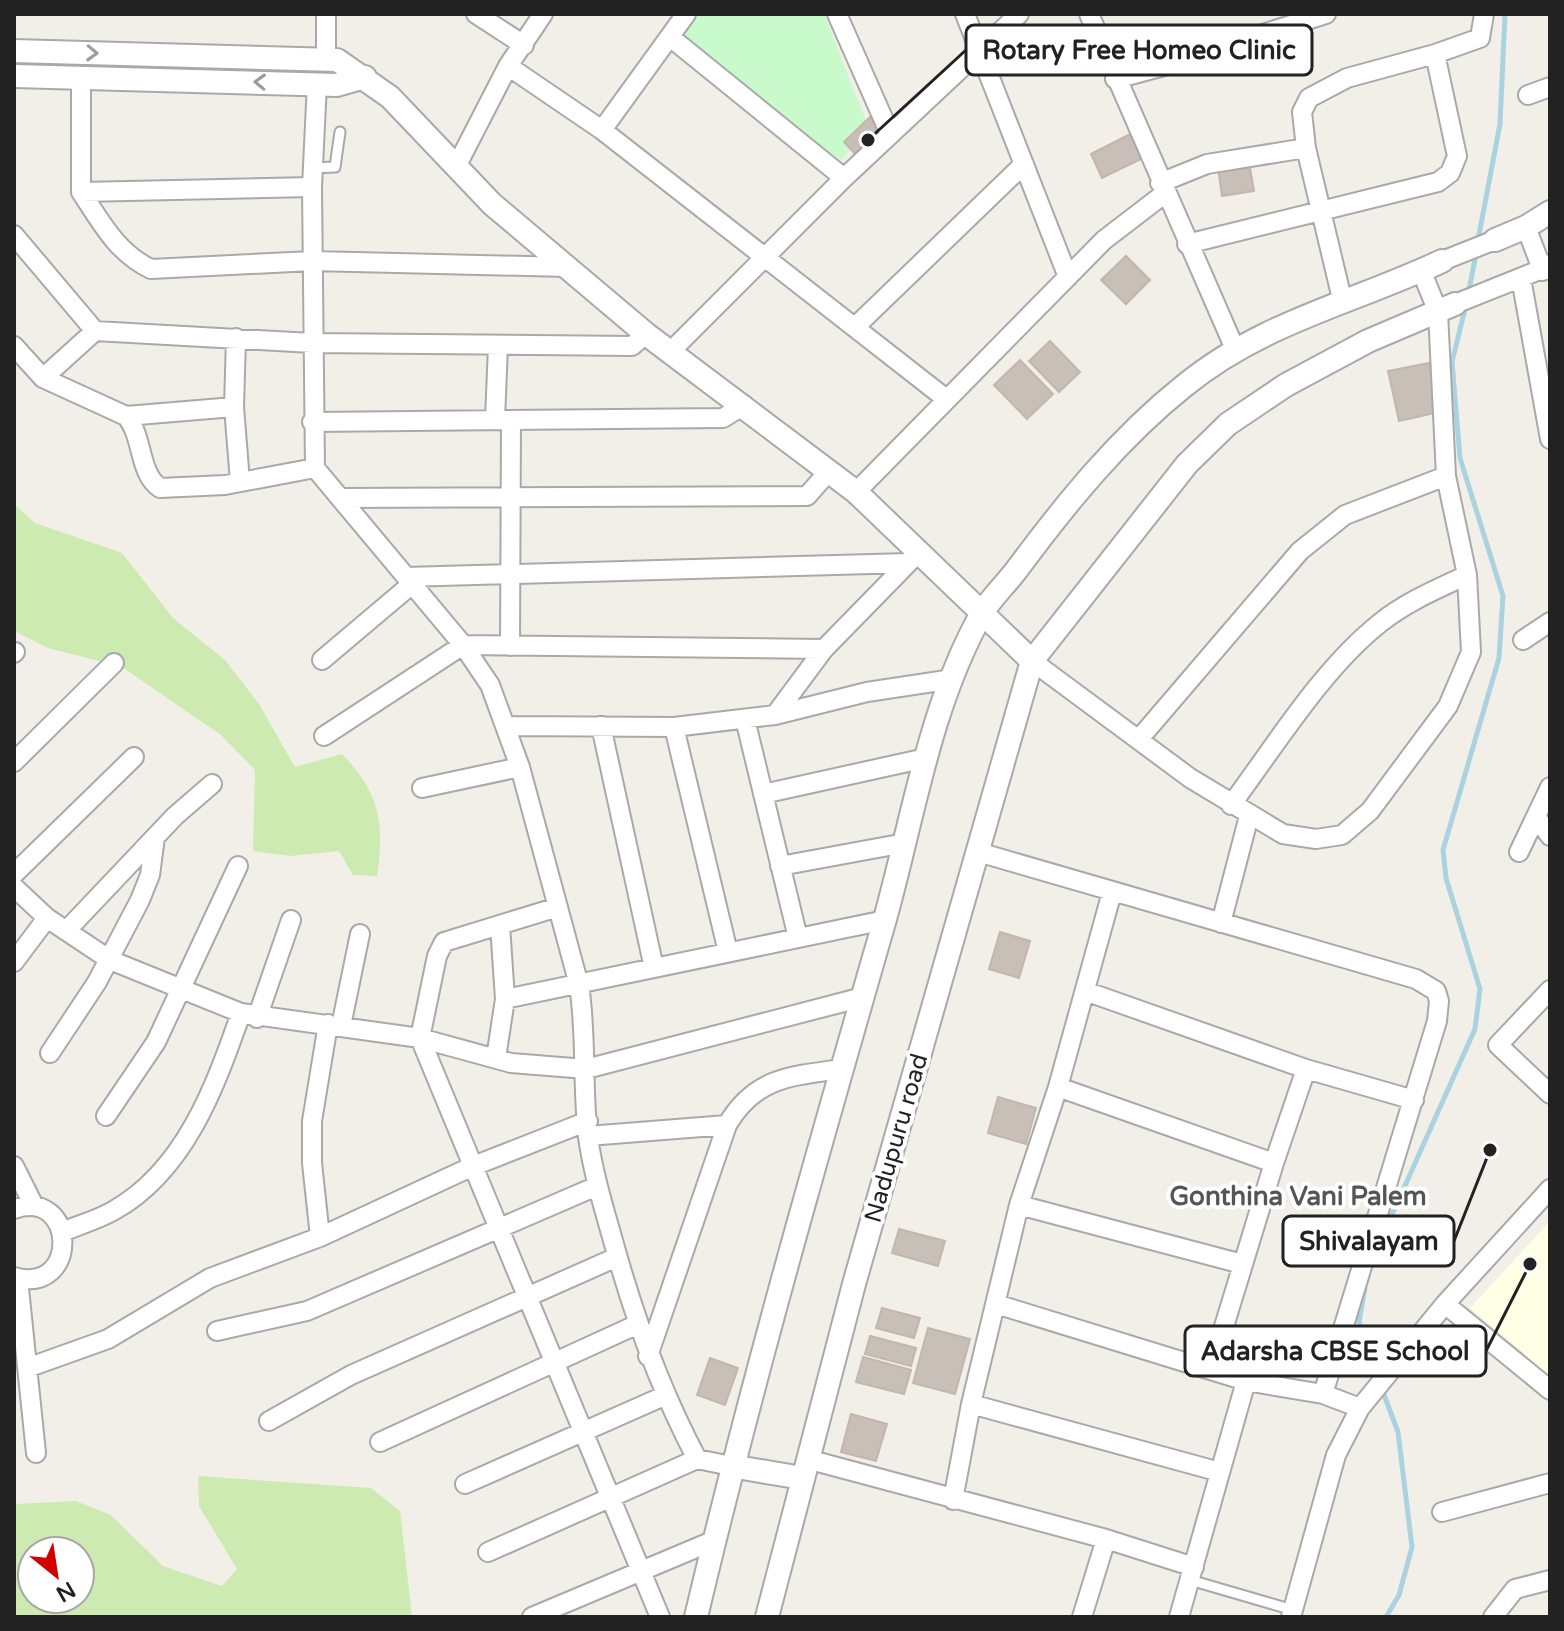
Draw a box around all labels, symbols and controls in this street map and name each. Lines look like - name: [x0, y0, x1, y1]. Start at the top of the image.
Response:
- callout: Rotary Free Homeo Clinic: [966, 25, 1312, 75]
- text: Rotary Free Homeo Clinic: [982, 35, 1296, 66]
- one-way arrow: [86, 44, 99, 61]
- one-way arrow: [253, 73, 266, 90]
- street label: Nadupuru road: [859, 1050, 934, 1226]
- district label: Gonthina Vani Palem: [1169, 1181, 1427, 1212]
- callout: Shivalayam: [1283, 1216, 1454, 1266]
- text: Shivalayam: [1299, 1226, 1439, 1257]
- callout: Adarsha CBSE School: [1185, 1326, 1486, 1376]
- text: Adarsha CBSE School: [1201, 1336, 1470, 1367]
- north arrow: [16, 1535, 96, 1615]
- text: N: [51, 1576, 80, 1607]

